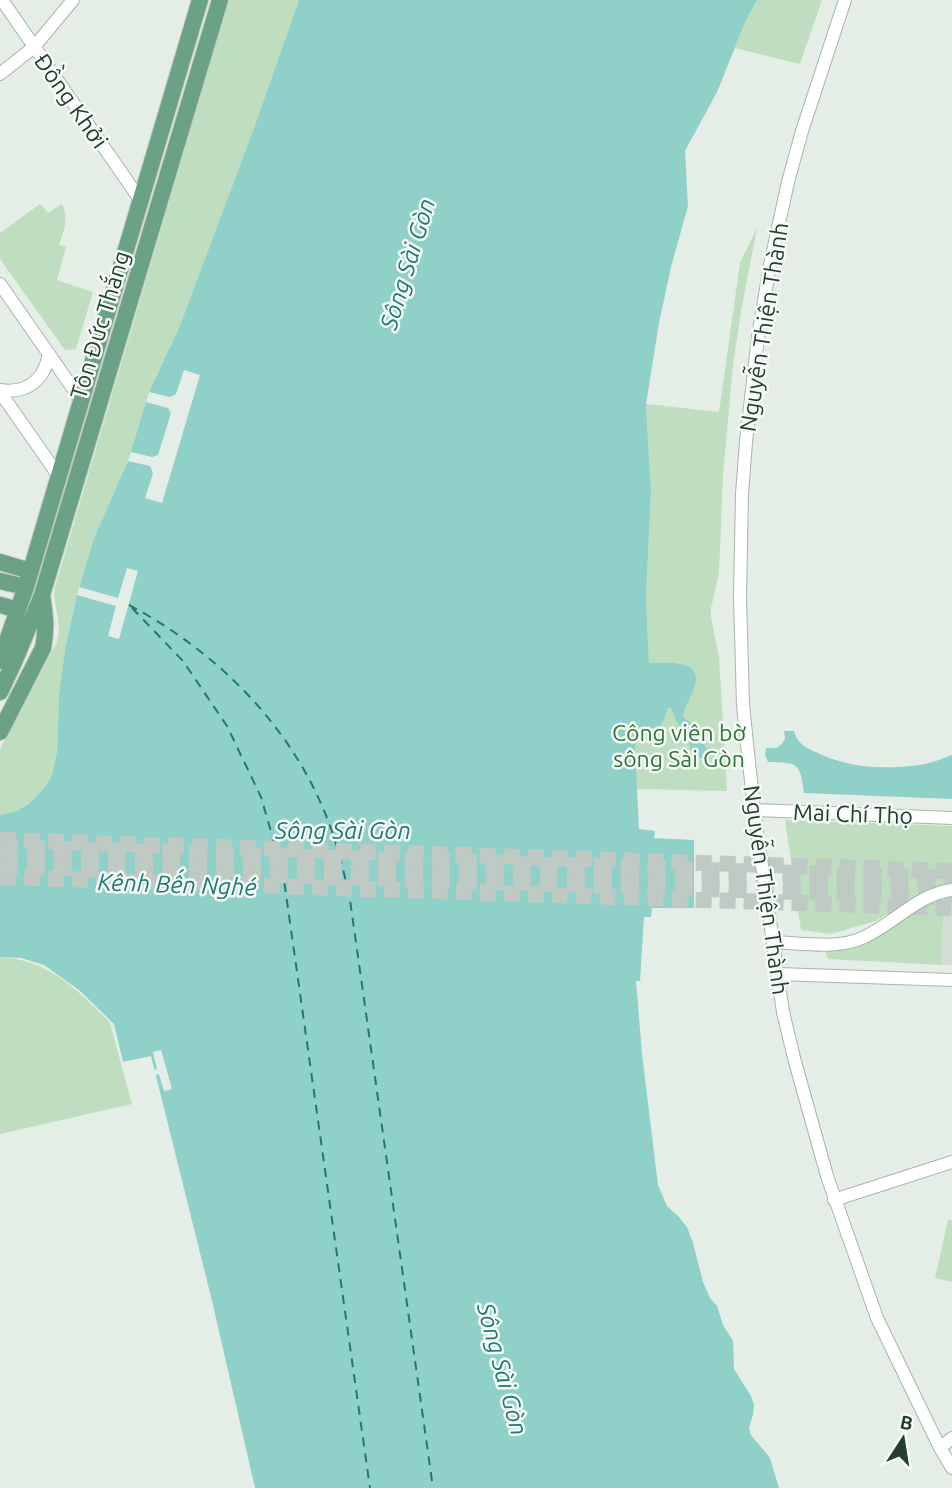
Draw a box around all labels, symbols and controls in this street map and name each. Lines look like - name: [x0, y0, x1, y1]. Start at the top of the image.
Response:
- street label: Ðồng Khởi: [30, 47, 115, 153]
- water label: Sông Sài Gòn: [374, 195, 440, 334]
- street label: Nguyễn Thiện Thành: [733, 220, 792, 433]
- street label: Tôn Ðức Thắng: [63, 247, 134, 402]
- park label: Công viên bờ sông Sài Gòn: [612, 720, 746, 771]
- street label: Nguyễn Thiện Thành: [739, 783, 795, 996]
- street label: Mai Chí Thọ: [793, 799, 913, 828]
- water label: Sông Sài Gòn: [274, 817, 411, 844]
- water label: Kênh Bến Nghé: [97, 864, 257, 901]
- water label: Sông Sài Gòn: [472, 1299, 533, 1438]
- north arrow: [868, 1404, 938, 1474]
- text: B: [898, 1410, 915, 1434]

